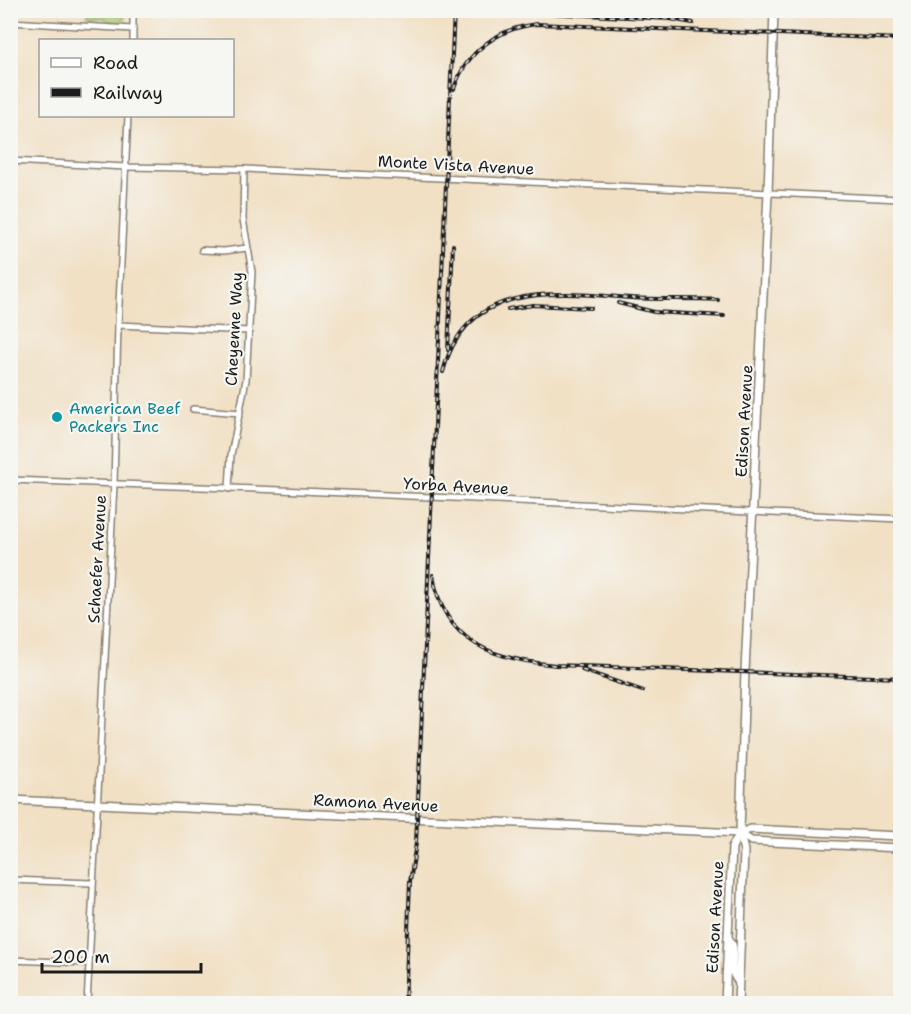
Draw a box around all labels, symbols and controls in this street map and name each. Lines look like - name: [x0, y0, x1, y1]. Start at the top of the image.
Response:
- legend: [39, 39, 234, 117]
- text: Road: [93, 51, 138, 75]
- text: Railway: [93, 81, 163, 105]
- street label: Monte Vista Avenue: [377, 150, 535, 180]
- street label: Cheyenne Way: [221, 272, 247, 386]
- street label: Edison Avenue: [731, 364, 757, 478]
- place label: American Beef Packers Inc: [69, 398, 181, 437]
- marker: American Beef Packers Inc: [50, 410, 64, 424]
- street label: Yorba Avenue: [403, 473, 509, 499]
- street label: Schaefer Avenue: [83, 494, 111, 624]
- street label: Ramona Avenue: [313, 789, 439, 817]
- street label: Edison Avenue: [702, 860, 728, 974]
- scale bar: [42, 936, 201, 974]
- text: 200 m: [51, 945, 110, 969]

